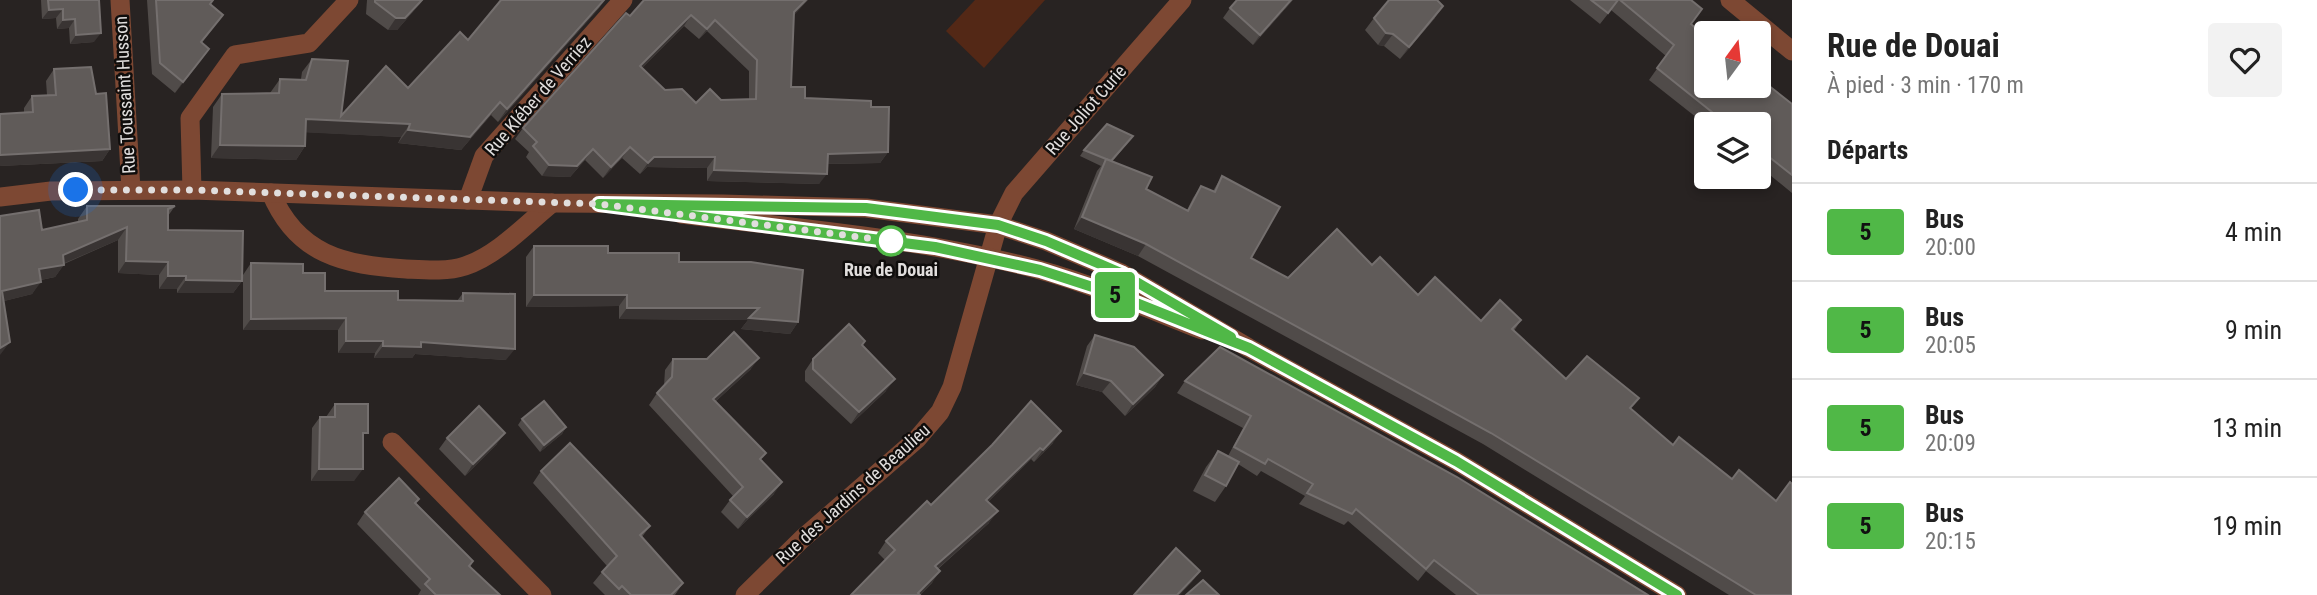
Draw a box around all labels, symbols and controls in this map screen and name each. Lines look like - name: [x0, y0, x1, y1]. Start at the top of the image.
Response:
- street label: Rue Toussaint Husson: [110, 16, 139, 175]
- north arrow: [1694, 21, 1771, 98]
- map controls: [1694, 21, 1771, 189]
- button: heart: [2208, 23, 2282, 97]
- text: Rue de Douai: [1827, 26, 2000, 65]
- street label: Rue Kléber de Verriez: [480, 32, 595, 160]
- street label: Rue Joliot Curie: [1041, 60, 1130, 159]
- text: À pied · 3 min · 170 m: [1827, 72, 2024, 99]
- button: layers: [1694, 112, 1771, 189]
- text: Départs: [1827, 135, 1908, 165]
- your location: [58, 172, 93, 207]
- text: Bus: [1925, 204, 1964, 234]
- text: 4 min: [2225, 217, 2282, 247]
- text: 5: [1859, 218, 1872, 246]
- marker: Rue de Douai: [876, 226, 906, 256]
- text: 20:00: [1925, 234, 1976, 261]
- place label: Rue de Douai: [844, 259, 938, 280]
- line badge: 5: [1092, 272, 1138, 318]
- text: 5: [1109, 281, 1121, 309]
- text: Bus: [1925, 302, 1964, 332]
- text: 9 min: [2225, 315, 2282, 345]
- text: 5: [1859, 316, 1872, 344]
- text: 20:05: [1925, 332, 1976, 359]
- text: Bus: [1925, 400, 1964, 430]
- text: 13 min: [2212, 413, 2282, 443]
- text: 5: [1859, 414, 1872, 442]
- street label: Rue des Jardins de Beaulieu: [771, 419, 934, 568]
- text: 20:09: [1925, 430, 1976, 457]
- text: Bus: [1925, 498, 1964, 528]
- text: 19 min: [2212, 511, 2282, 541]
- text: 5: [1859, 512, 1872, 540]
- text: 20:15: [1925, 528, 1976, 555]

